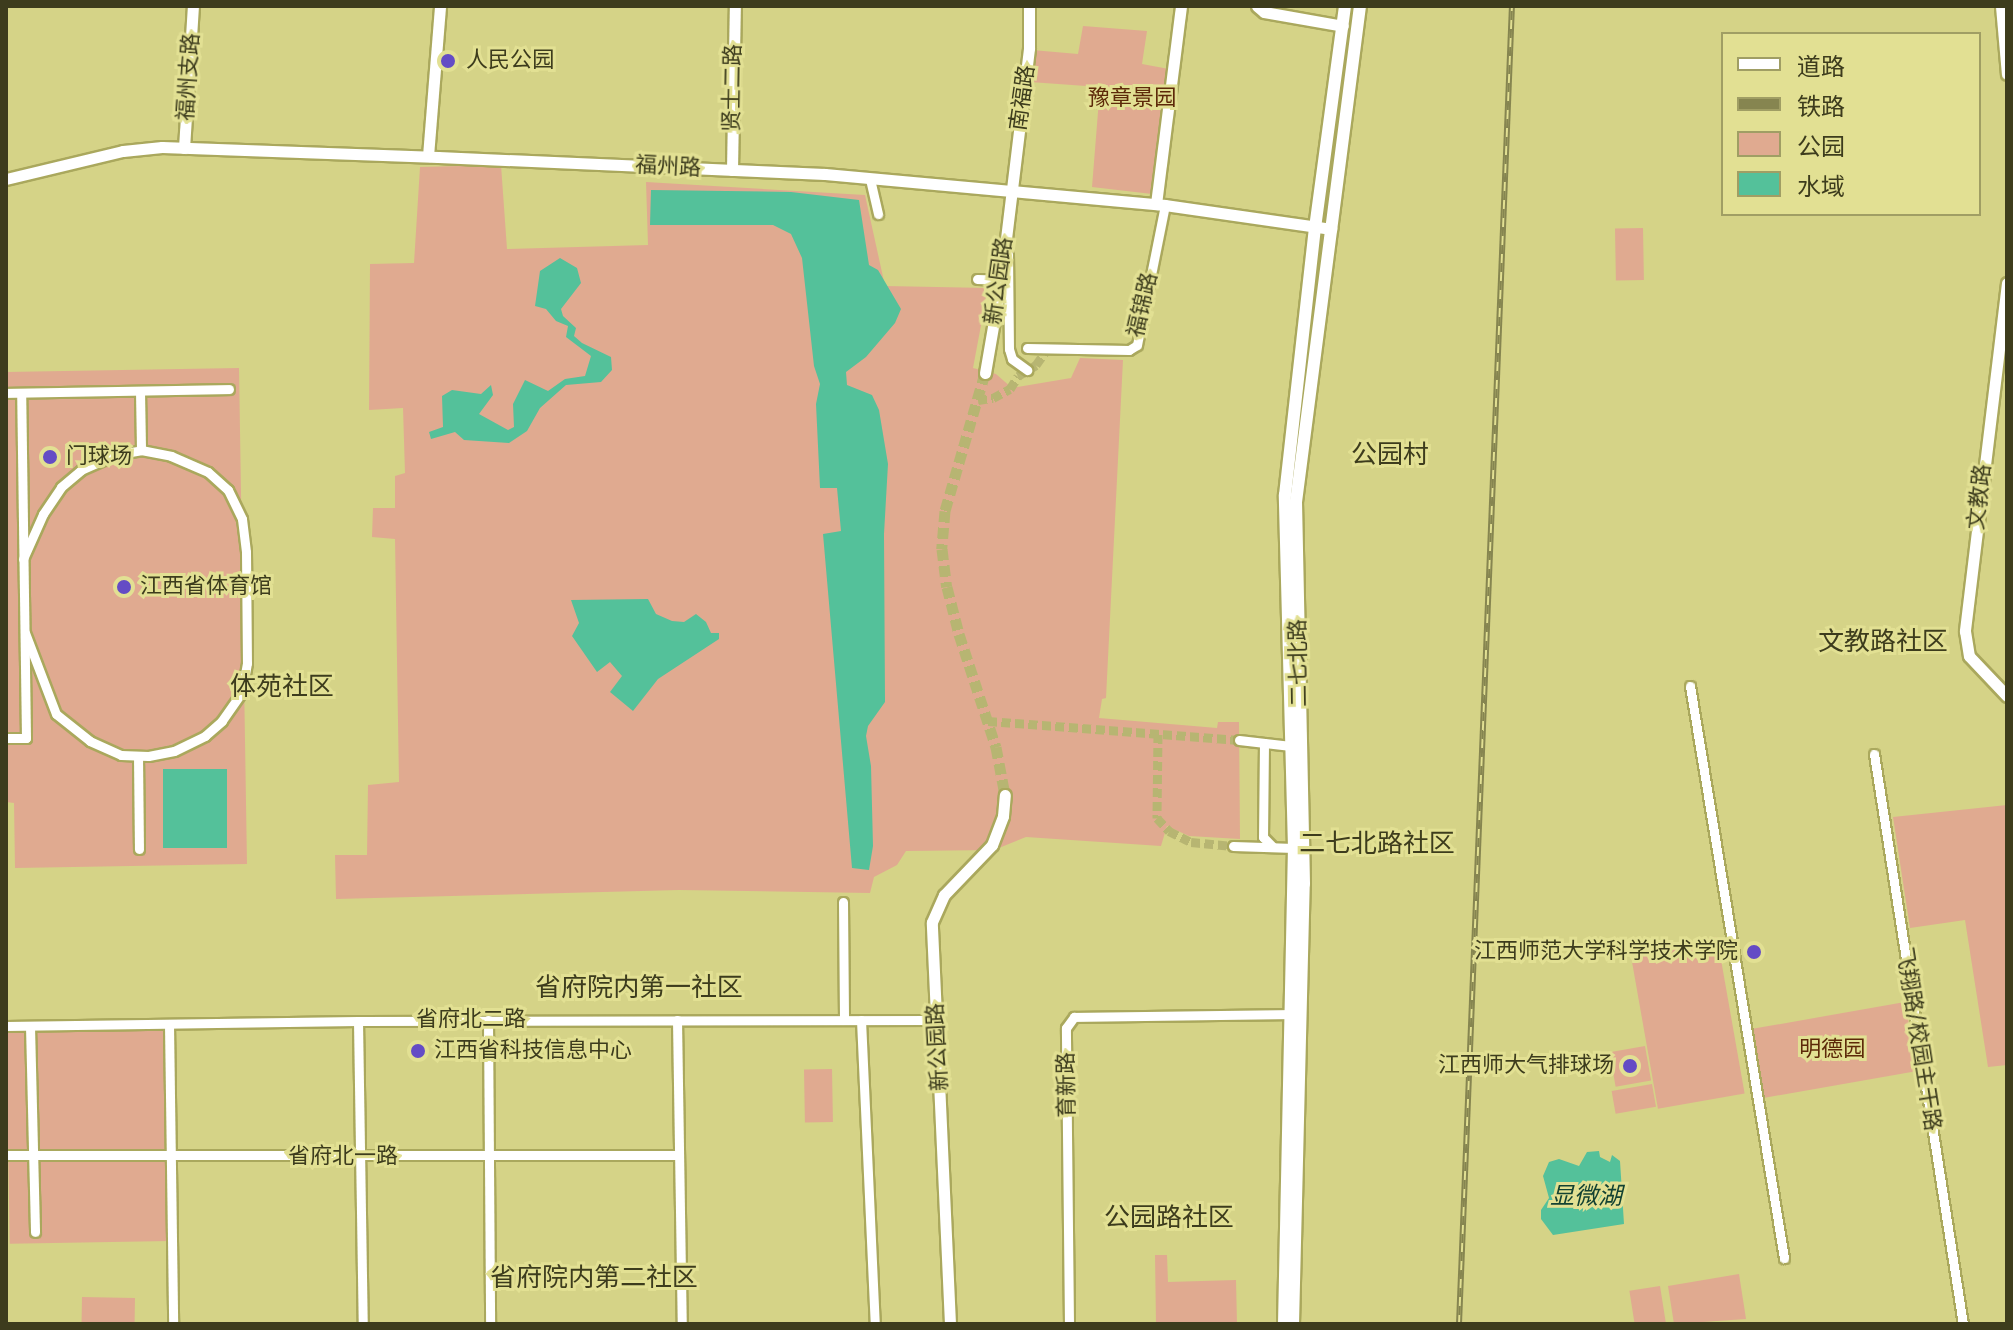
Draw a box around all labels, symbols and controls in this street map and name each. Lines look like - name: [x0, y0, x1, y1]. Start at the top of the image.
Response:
- street label: 福州支路: [173, 32, 205, 122]
- legend: [1721, 32, 1981, 216]
- street label: 贤士二路: [719, 44, 747, 132]
- place label: 人民公园: [466, 48, 554, 74]
- marker: 人民公园: [437, 50, 459, 72]
- text: 道路: [1797, 53, 1845, 82]
- street label: 南福路: [1005, 63, 1041, 133]
- park label: 豫章景园: [1088, 86, 1176, 112]
- text: 铁路: [1797, 93, 1845, 122]
- text: 公园: [1797, 133, 1845, 162]
- street label: 福州路: [634, 152, 702, 182]
- text: 水域: [1797, 173, 1845, 202]
- street label: 新公园路: [980, 236, 1018, 326]
- street label: 福锦路: [1123, 270, 1163, 340]
- district label: 公园村: [1351, 439, 1429, 471]
- place label: 门球场: [66, 444, 132, 470]
- marker: 门球场: [41, 448, 59, 466]
- street label: 文教路: [1963, 463, 1997, 531]
- place label: 江西省体育馆: [140, 574, 272, 600]
- marker: 江西省体育馆: [115, 578, 133, 596]
- street label: 二七北路: [1285, 619, 1313, 707]
- district label: 文教路社区: [1818, 626, 1948, 658]
- district label: 体苑社区: [230, 671, 334, 703]
- district label: 二七北路社区: [1299, 828, 1455, 860]
- place label: 江西师范大学科学技术学院: [1474, 939, 1738, 965]
- marker: 江西师范大学科学技术学院: [1745, 943, 1763, 961]
- street label: 飞翔路/校园主干路: [1890, 945, 1946, 1133]
- district label: 省府院内第一社区: [535, 972, 743, 1004]
- street label: 新公园路: [923, 1002, 953, 1092]
- street label: 省府北二路: [416, 1007, 526, 1033]
- park label: 明德园: [1799, 1037, 1865, 1063]
- place label: 江西省科技信息中心: [434, 1038, 632, 1064]
- marker: 江西省科技信息中心: [409, 1042, 427, 1060]
- street label: 育新路: [1053, 1052, 1081, 1118]
- place label: 江西师大气排球场: [1438, 1053, 1614, 1079]
- marker: 江西师大气排球场: [1621, 1057, 1639, 1075]
- street label: 省府北一路: [288, 1144, 398, 1170]
- water label: 显微湖: [1550, 1183, 1622, 1211]
- district label: 公园路社区: [1104, 1202, 1234, 1234]
- district label: 省府院内第二社区: [490, 1262, 698, 1294]

